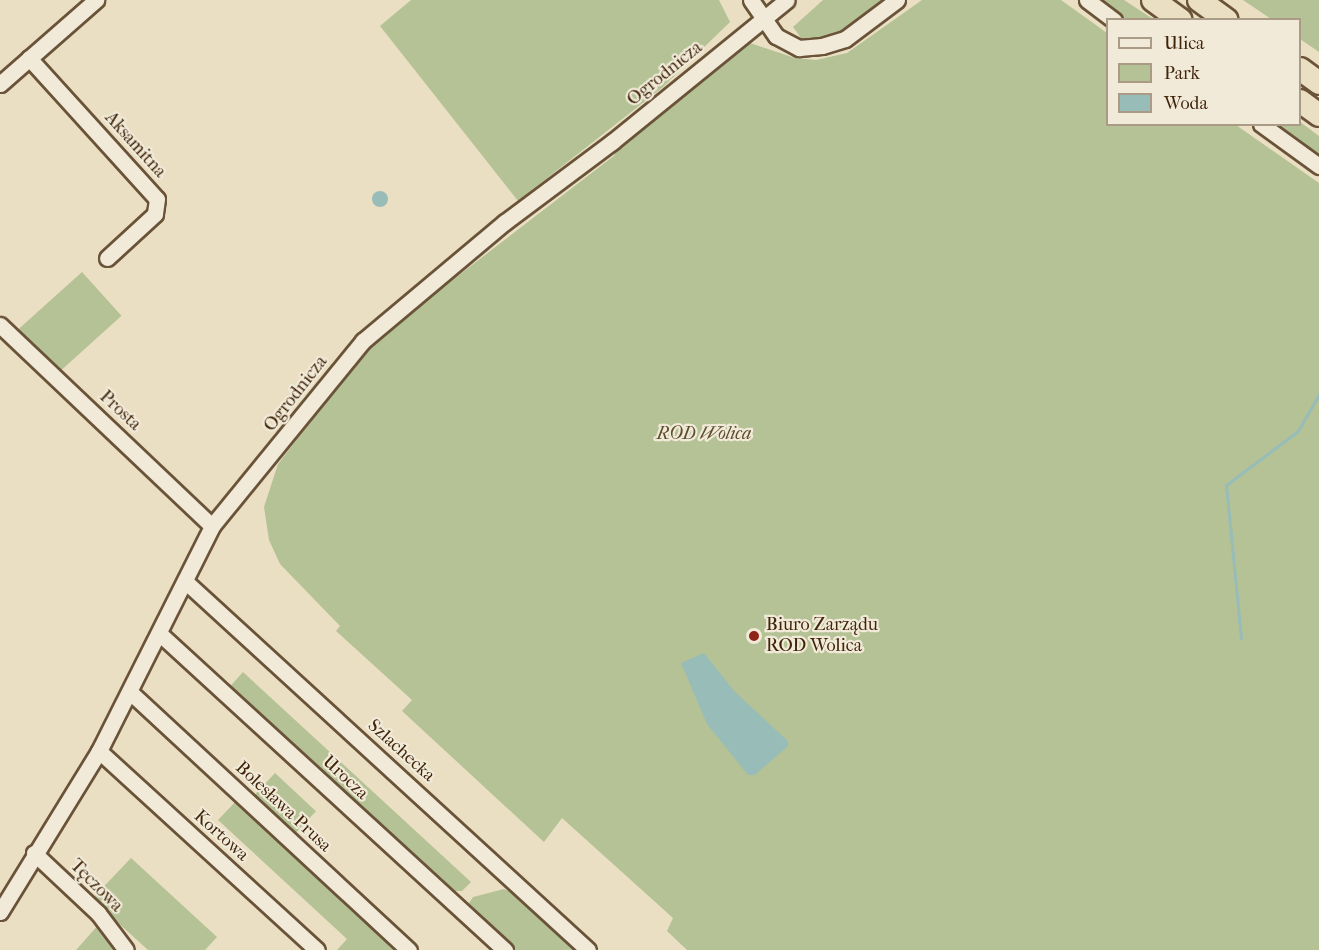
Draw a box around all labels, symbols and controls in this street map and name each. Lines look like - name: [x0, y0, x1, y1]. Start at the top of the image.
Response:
- legend: [1106, 18, 1301, 126]
- text: Ulica: [1164, 33, 1204, 54]
- street label: Ogrodnicza: [623, 37, 707, 111]
- text: Park: [1164, 63, 1200, 84]
- text: Woda: [1164, 93, 1208, 114]
- street label: Aksamitna: [100, 108, 170, 182]
- street label: Ogrodnicza: [260, 352, 332, 436]
- street label: Prosta: [95, 386, 145, 436]
- park label: ROD Wolica: [657, 423, 751, 445]
- place label: Biuro Zarządu ROD Wolica: [766, 615, 878, 658]
- marker: Biuro Zarządu ROD Wolica: [747, 629, 761, 643]
- street label: Szlachecka: [363, 715, 439, 787]
- street label: Urocza: [318, 751, 372, 805]
- street label: Bolesława Prusa: [231, 757, 335, 857]
- street label: Kortowa: [189, 806, 253, 866]
- street label: Tęczowa: [65, 855, 127, 917]

